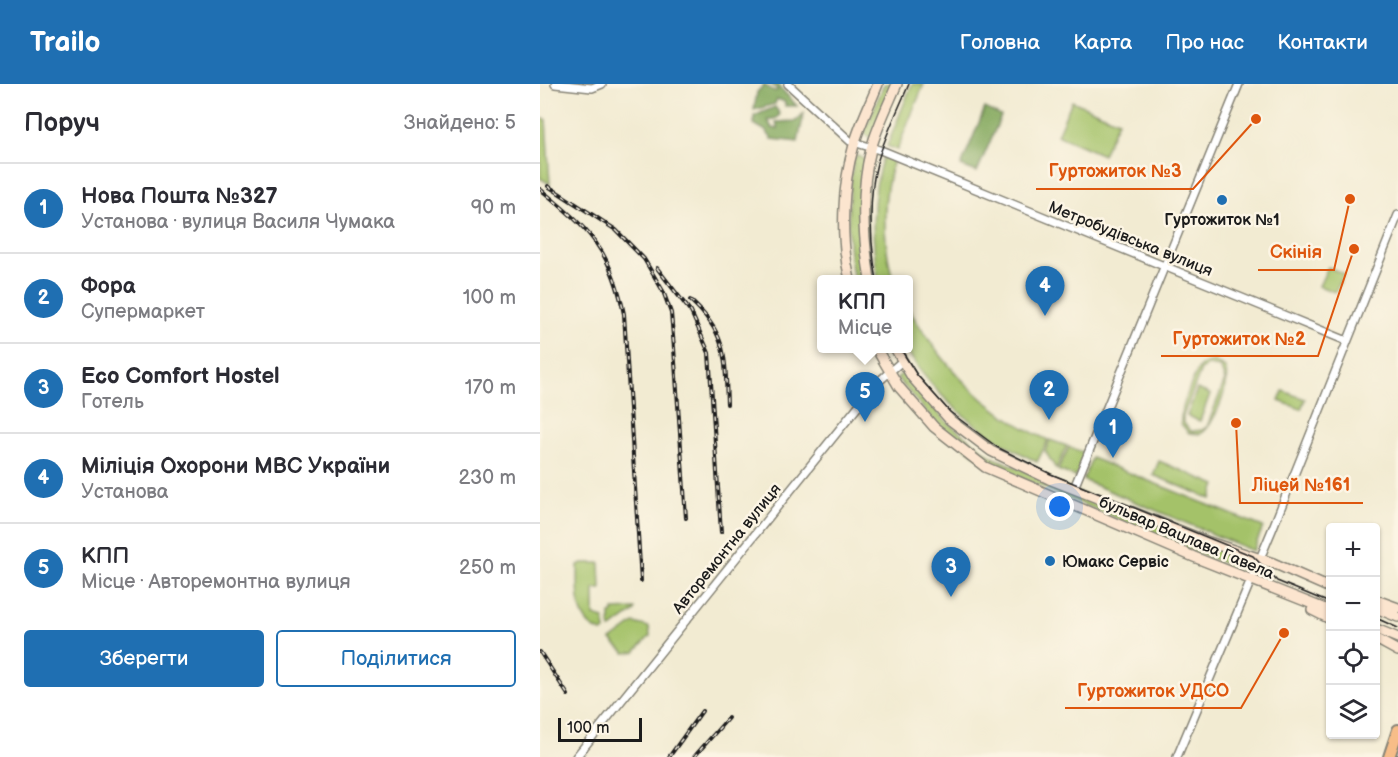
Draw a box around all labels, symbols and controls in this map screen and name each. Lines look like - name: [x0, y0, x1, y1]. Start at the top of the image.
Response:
- text: Trailo: [30, 26, 101, 59]
- text: Головна: [960, 30, 1040, 55]
- text: Карта: [1073, 30, 1132, 55]
- text: Про нас: [1165, 30, 1244, 55]
- text: Контакти: [1277, 30, 1368, 55]
- text: Поруч: [24, 108, 100, 139]
- text: Знайдено: 5: [404, 111, 516, 135]
- callout: Гуртожиток №3: [1036, 153, 1193, 189]
- text: Гуртожиток №3: [1048, 161, 1182, 182]
- text: Нова Пошта №327: [81, 183, 278, 210]
- marker: Гуртожиток №1: [1215, 193, 1229, 207]
- text: 1: [39, 196, 48, 220]
- text: 90 m: [471, 196, 516, 220]
- street label: Метробудівська вулиця: [1046, 198, 1215, 281]
- text: Установа · вулиця Василя Чумака: [81, 210, 395, 234]
- place label: Гуртожиток №1: [1164, 211, 1280, 230]
- callout: Скінія: [1258, 234, 1334, 270]
- text: Скінія: [1270, 242, 1322, 263]
- pin: 4: [1026, 266, 1064, 316]
- text: Фора: [81, 273, 136, 300]
- popup: [817, 275, 913, 353]
- text: 2: [38, 286, 49, 310]
- text: 100 m: [463, 286, 516, 310]
- text: КПП: [838, 289, 886, 316]
- text: Супермаркет: [81, 300, 205, 324]
- text: Місце: [838, 316, 892, 340]
- callout: Гуртожиток №2: [1161, 320, 1318, 356]
- text: Гуртожиток №2: [1172, 329, 1306, 350]
- text: Eco Comfort Hostel: [81, 363, 280, 390]
- pin: 2: [1030, 370, 1068, 420]
- pin: 5: [846, 372, 884, 422]
- text: 3: [38, 376, 49, 400]
- text: 170 m: [465, 376, 516, 400]
- text: Готель: [81, 390, 144, 414]
- pin: 1: [1094, 408, 1132, 458]
- text: Міліція Охорони МВС України: [81, 453, 390, 480]
- text: 4: [38, 466, 49, 490]
- text: 230 m: [459, 466, 516, 490]
- callout: Ліцей №161: [1240, 467, 1363, 503]
- text: Ліцей №161: [1251, 475, 1350, 496]
- text: Установа: [81, 480, 169, 504]
- street label: Авторемонтна вулиця: [668, 480, 786, 619]
- your location: [1045, 492, 1074, 521]
- street label: бульвар Вацлава Гавела: [1096, 493, 1277, 584]
- map controls: [1326, 523, 1380, 739]
- button: +: [1326, 523, 1380, 577]
- text: КПП: [81, 543, 129, 570]
- pin: 3: [932, 548, 970, 597]
- place label: Юмакс Сервіс: [1062, 553, 1169, 572]
- marker: Юмакс Сервіс: [1043, 554, 1057, 568]
- text: 5: [38, 556, 49, 580]
- text: 250 m: [459, 556, 516, 580]
- text: Місце · Авторемонтна вулиця: [81, 570, 351, 594]
- button: −: [1326, 577, 1380, 631]
- button: Зберегти: [24, 630, 264, 687]
- button: Поділитися: [276, 630, 516, 687]
- button: locate: [1326, 631, 1380, 685]
- callout: Гуртожиток УДСО: [1065, 672, 1241, 708]
- text: Гуртожиток УДСО: [1077, 681, 1229, 702]
- button: layers: [1326, 685, 1380, 739]
- scale bar: [558, 715, 642, 742]
- text: 100 m: [567, 719, 610, 738]

